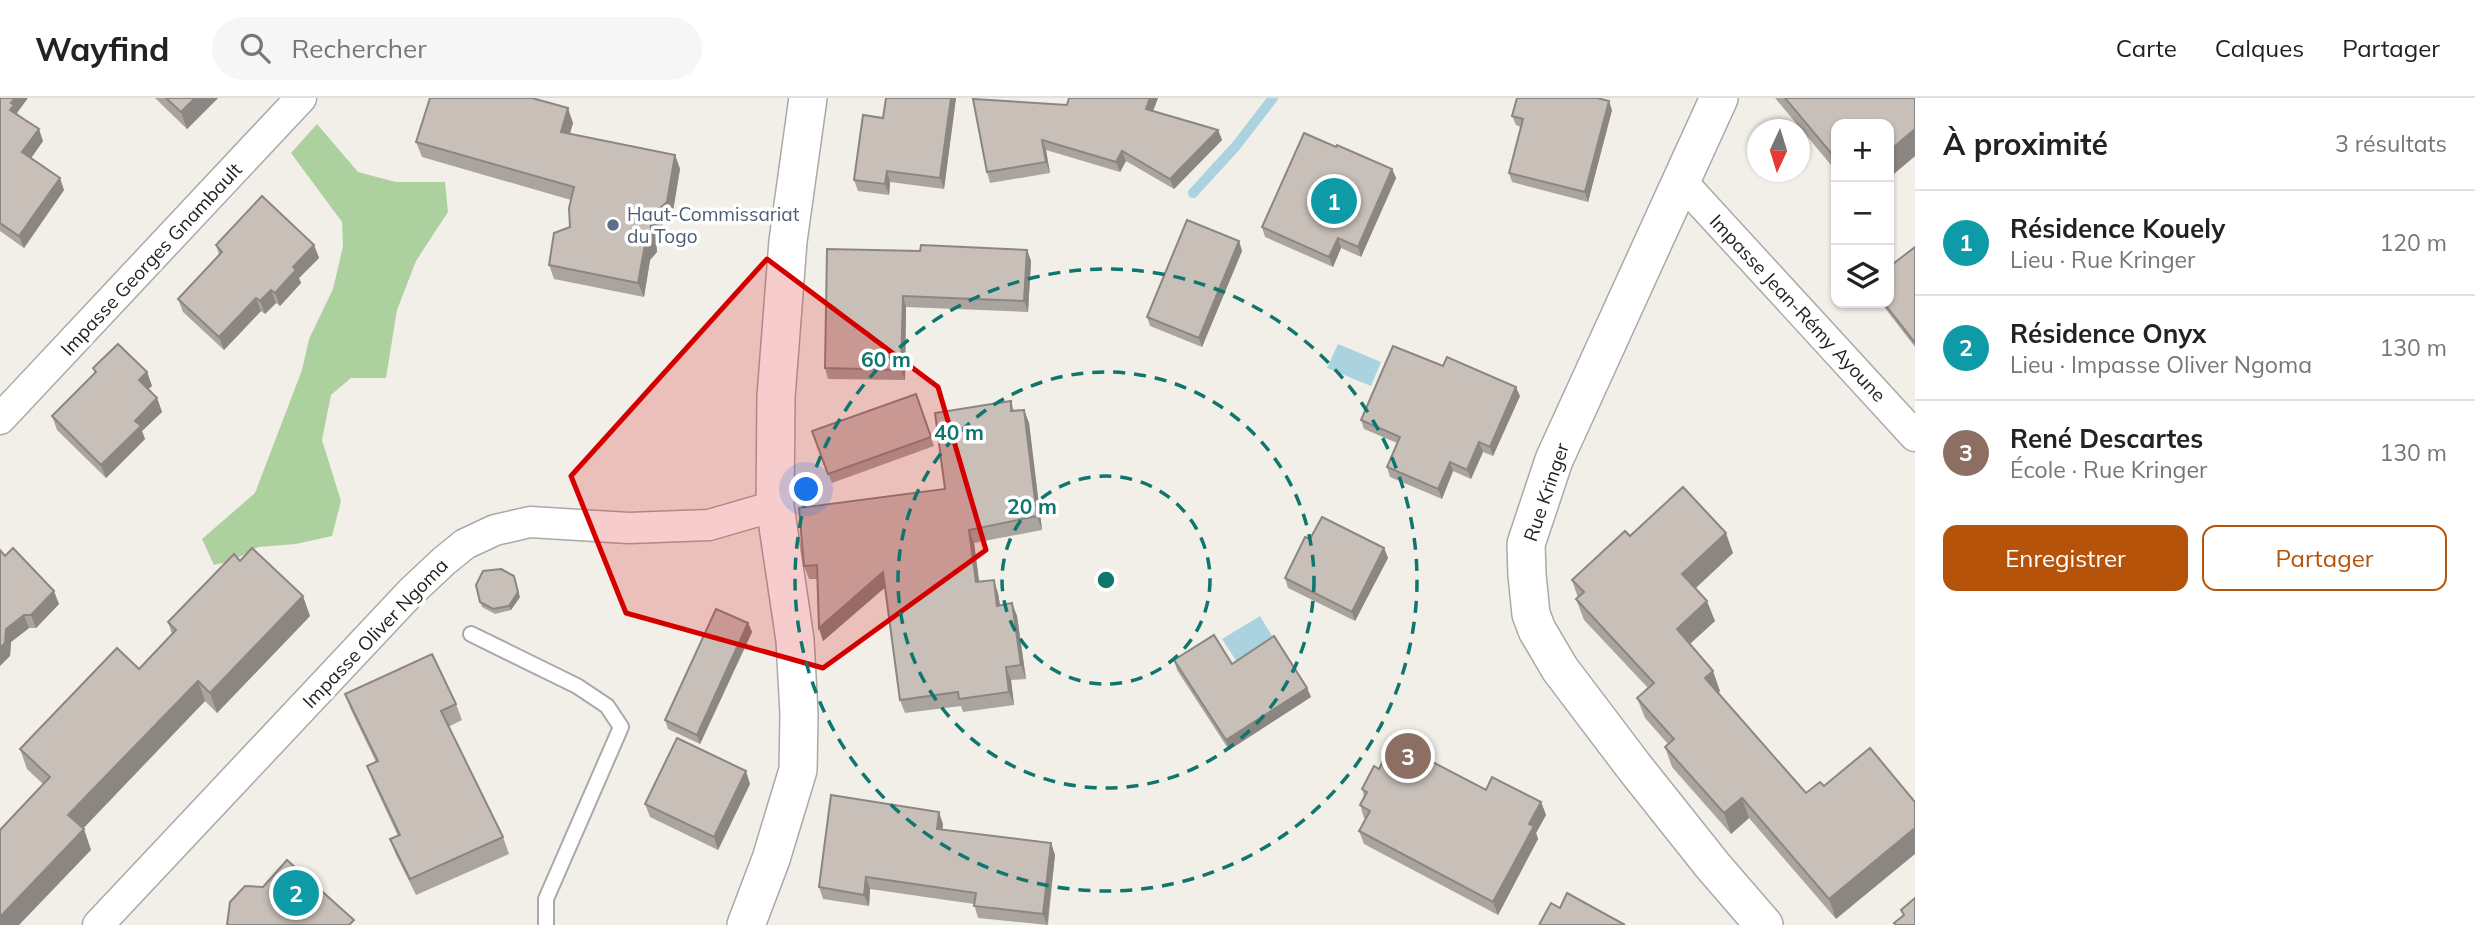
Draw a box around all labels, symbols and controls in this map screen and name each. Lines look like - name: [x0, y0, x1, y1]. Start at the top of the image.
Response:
- search box: [212, 17, 702, 80]
- text: Wayfind: [35, 28, 170, 69]
- icon: search: [236, 29, 274, 67]
- text: Rechercher: [292, 32, 427, 65]
- text: Carte: [2116, 33, 2177, 63]
- text: Calques: [2215, 33, 2304, 63]
- text: Partager: [2342, 33, 2440, 63]
- north arrow: [1747, 119, 1810, 182]
- map controls: [1831, 119, 1894, 308]
- button: +: [1831, 119, 1894, 182]
- text: À proximité: [1943, 125, 2108, 163]
- text: 3 résultats: [2335, 129, 2447, 158]
- street label: Impasse Georges Gnambault: [55, 157, 247, 360]
- pin: 1: [1311, 175, 1357, 227]
- button: −: [1831, 182, 1894, 245]
- place label: Haut-Commissariat du Togo: [627, 202, 800, 248]
- street label: Impasse Jean-Rémy Ayoune: [1705, 209, 1891, 407]
- text: Résidence Kouely: [2010, 212, 2225, 245]
- marker: Haut-Commissariat du Togo: [605, 217, 621, 233]
- text: 1: [1959, 228, 1973, 257]
- text: 120 m: [2379, 228, 2447, 257]
- button: layers: [1831, 245, 1894, 308]
- text: Lieu · Rue Kringer: [2010, 245, 2195, 274]
- text: Résidence Onyx: [2010, 317, 2206, 350]
- text: 2: [1959, 333, 1973, 362]
- text: 130 m: [2379, 333, 2447, 362]
- text: 60 m: [861, 346, 911, 372]
- text: Lieu · Impasse Oliver Ngoma: [2010, 350, 2312, 379]
- text: 40 m: [934, 419, 984, 445]
- text: René Descartes: [2010, 422, 2203, 455]
- text: 3: [1959, 438, 1973, 467]
- text: 130 m: [2379, 438, 2447, 467]
- street label: Rue Kringer: [1518, 439, 1574, 544]
- text: École · Rue Kringer: [2010, 455, 2207, 484]
- your location: [789, 472, 823, 506]
- text: 20 m: [1007, 493, 1057, 519]
- button: Enregistrer: [1943, 525, 2188, 591]
- button: Partager: [2202, 525, 2447, 591]
- street label: Impasse Oliver Ngoma: [297, 553, 453, 713]
- centre of rings: [1094, 568, 1118, 592]
- pin: 3: [1385, 730, 1431, 782]
- pin: 2: [273, 867, 319, 919]

